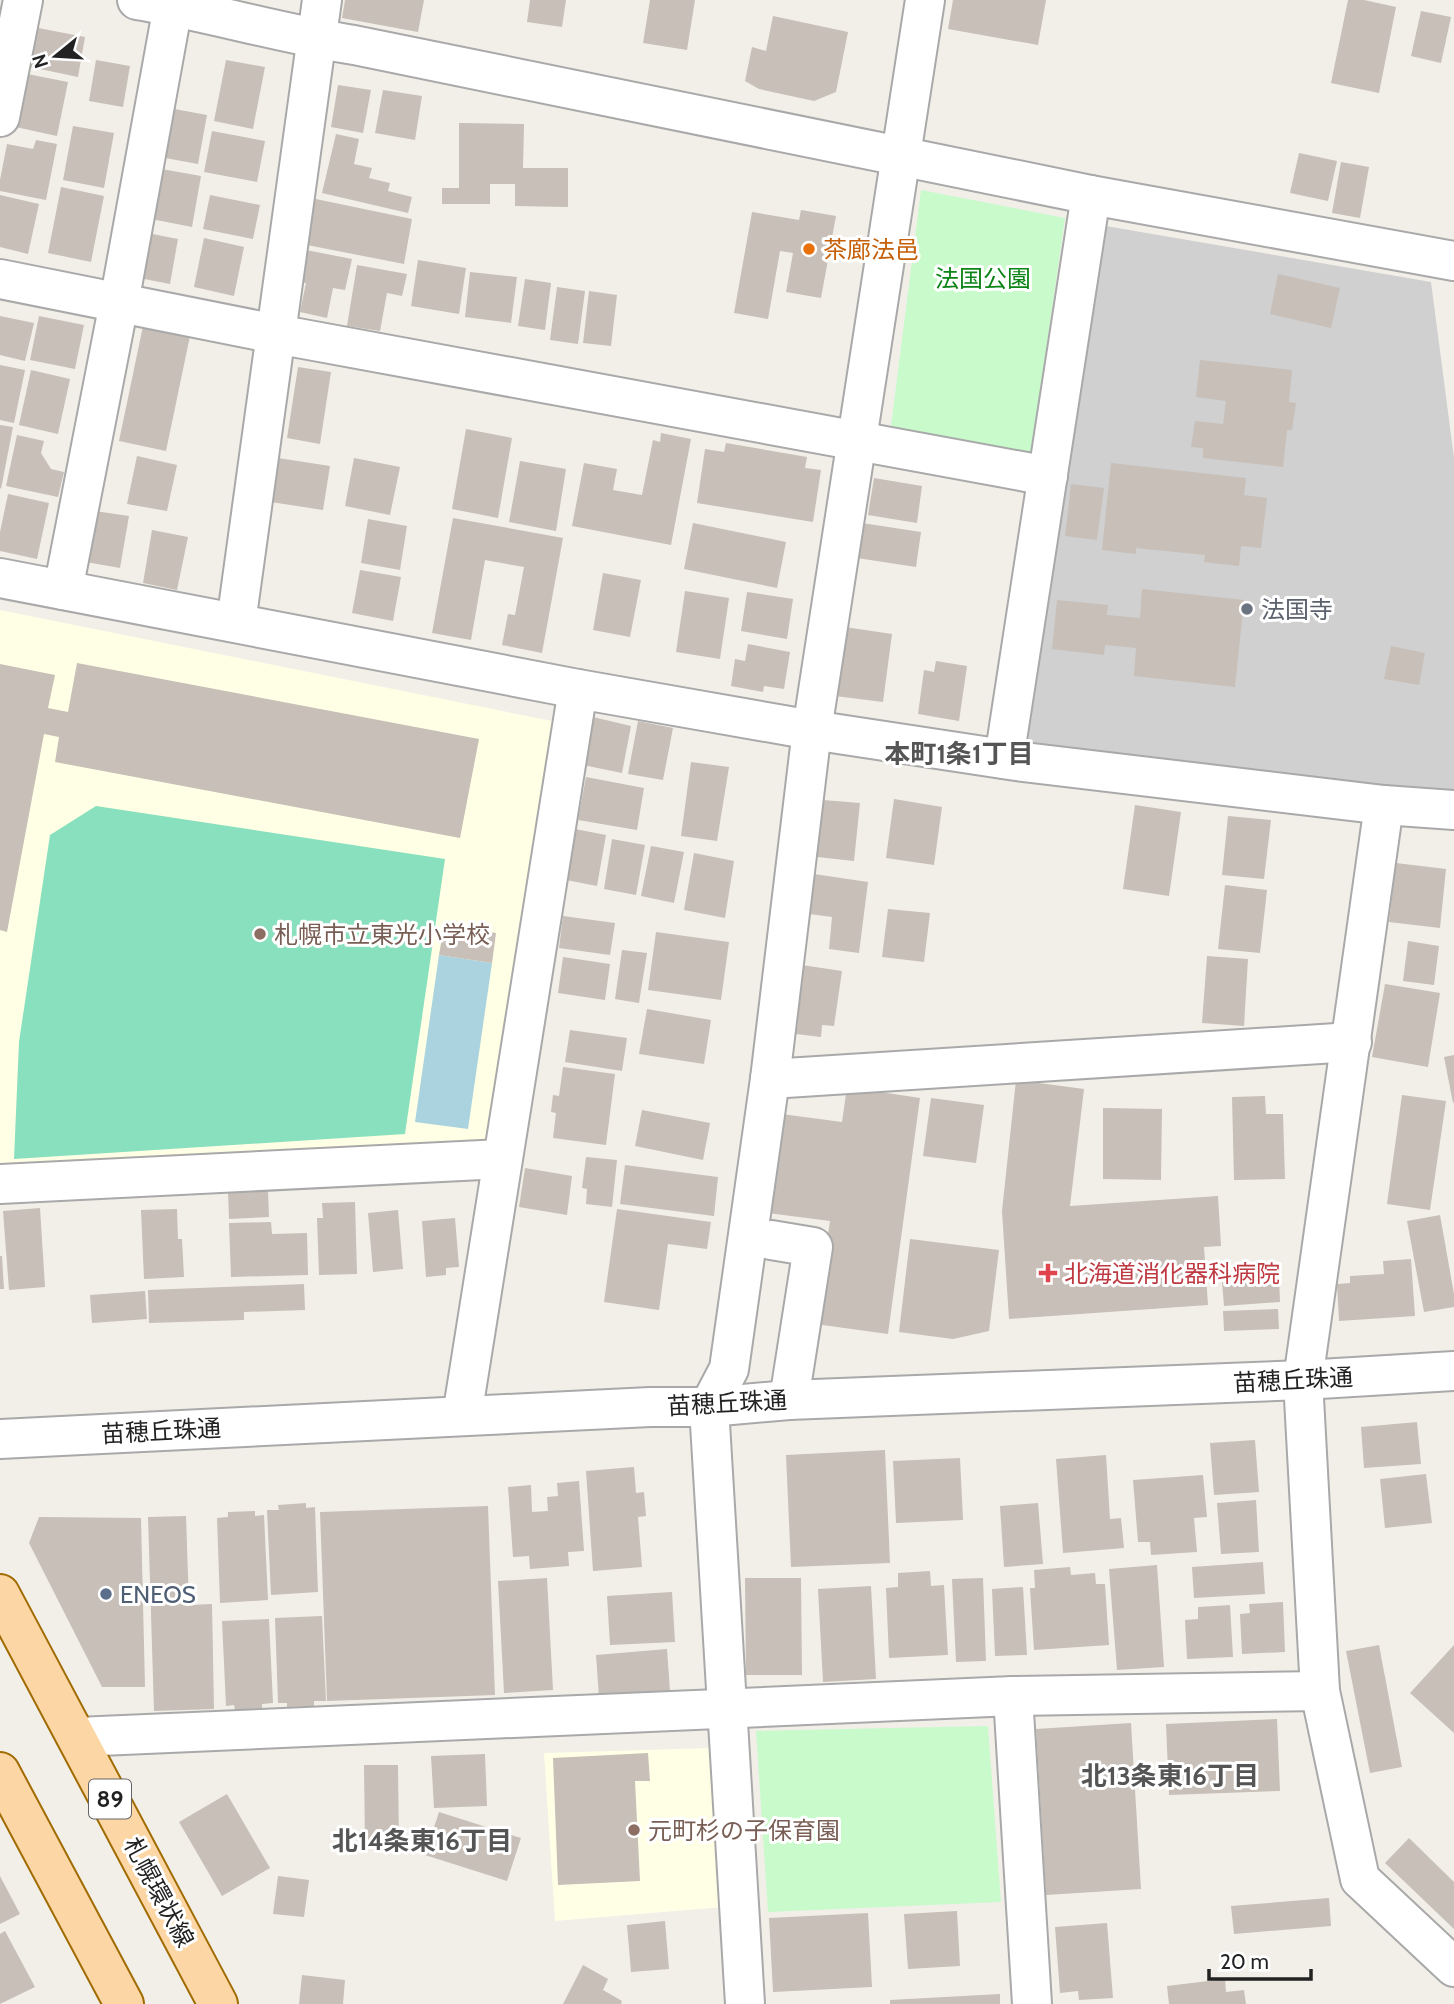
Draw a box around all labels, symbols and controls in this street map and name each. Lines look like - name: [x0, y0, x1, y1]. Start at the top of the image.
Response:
- north arrow: [21, 21, 91, 91]
- text: N: [27, 51, 53, 71]
- place label: 茶廊法邑: [823, 235, 919, 264]
- marker: 茶廊法邑: [801, 241, 817, 257]
- park label: 法国公園: [935, 264, 1031, 293]
- place label: 法国寺: [1261, 595, 1333, 624]
- marker: 法国寺: [1239, 601, 1255, 617]
- district label: 本町1条1丁目: [884, 738, 1034, 770]
- place label: 札幌市立東光小学校: [274, 920, 490, 949]
- marker: 札幌市立東光小学校: [252, 926, 268, 942]
- place label: 北海道消化器科病院: [1064, 1259, 1280, 1288]
- marker: 北海道消化器科病院: [1038, 1263, 1058, 1283]
- street label: 苗穂丘珠通: [1232, 1362, 1354, 1398]
- street label: 苗穂丘珠通: [666, 1385, 788, 1421]
- street label: 苗穂丘珠通: [100, 1413, 222, 1449]
- place label: ENEOS: [120, 1580, 196, 1609]
- marker: ENEOS: [98, 1586, 114, 1602]
- district label: 北13条東16丁目: [1081, 1760, 1259, 1792]
- road number: 89: [89, 1780, 131, 1818]
- place label: 元町杉の子保育園: [648, 1816, 840, 1845]
- marker: 元町杉の子保育園: [626, 1822, 642, 1838]
- district label: 北14条東16丁目: [332, 1825, 512, 1857]
- street label: 札幌環状線: [118, 1832, 200, 1952]
- scale bar: [1209, 1938, 1310, 1982]
- text: 20 m: [1220, 1949, 1269, 1974]

